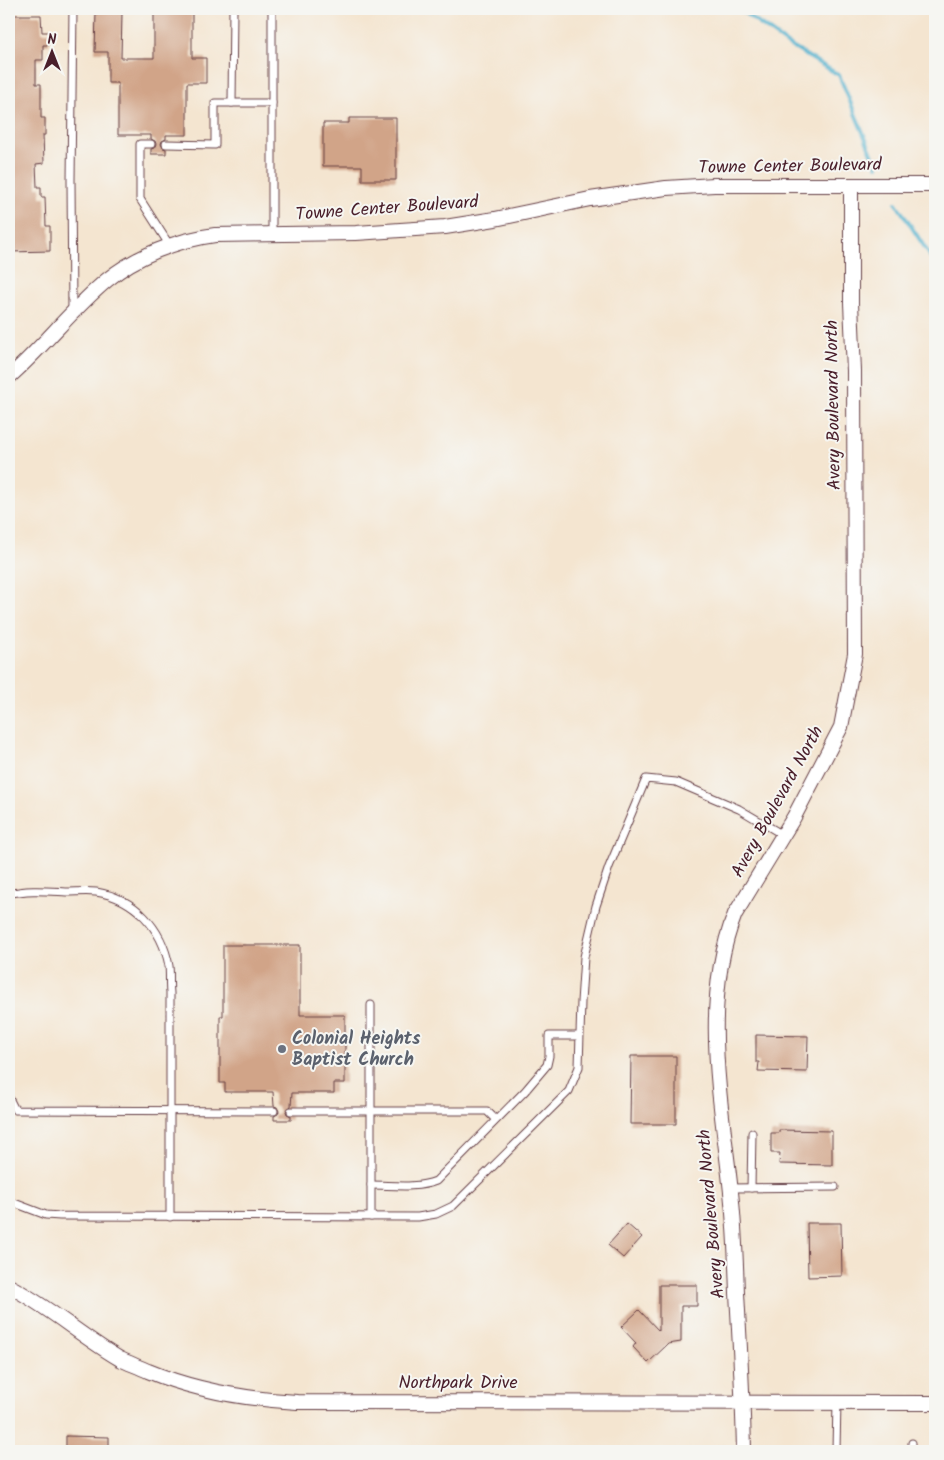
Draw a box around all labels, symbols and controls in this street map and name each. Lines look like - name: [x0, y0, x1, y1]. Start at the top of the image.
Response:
- north arrow: [28, 28, 78, 78]
- text: N: [48, 29, 57, 51]
- street label: Towne Center Boulevard: [698, 151, 883, 183]
- street label: Towne Center Boulevard: [295, 188, 480, 230]
- street label: Avery Boulevard North: [818, 320, 850, 490]
- street label: Avery Boulevard North: [724, 721, 832, 883]
- place label: Colonial Heights Baptist Church: [292, 1025, 421, 1075]
- marker: Colonial Heights Baptist Church: [276, 1043, 288, 1055]
- street label: Avery Boulevard North: [690, 1128, 734, 1300]
- street label: Northpark Drive: [398, 1369, 518, 1398]

